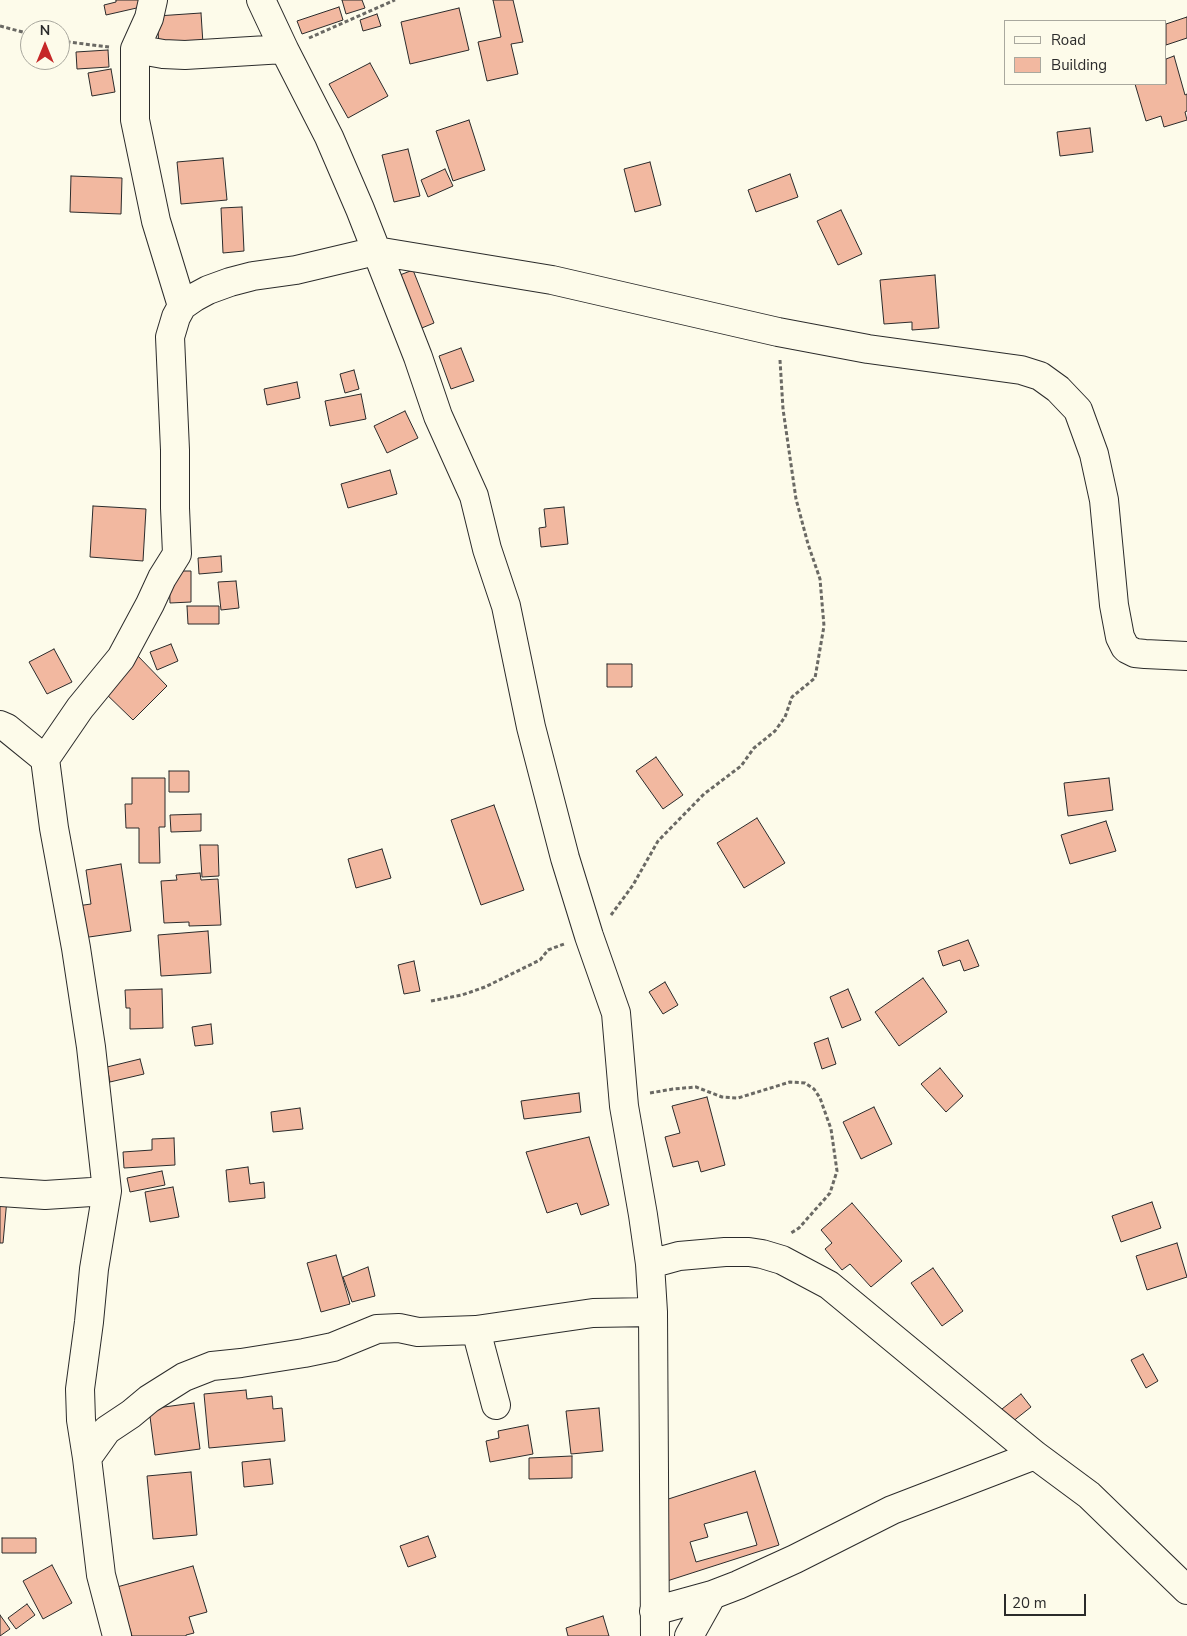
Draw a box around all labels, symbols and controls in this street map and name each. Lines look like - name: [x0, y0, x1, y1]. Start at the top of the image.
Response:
- north arrow: [20, 20, 70, 70]
- legend: [1004, 20, 1167, 85]
- text: N: [40, 21, 50, 40]
- text: Road: [1051, 30, 1086, 50]
- text: Building: [1051, 55, 1107, 75]
- scale bar: [1007, 1584, 1090, 1616]
- text: 20 m: [1012, 1593, 1047, 1613]

